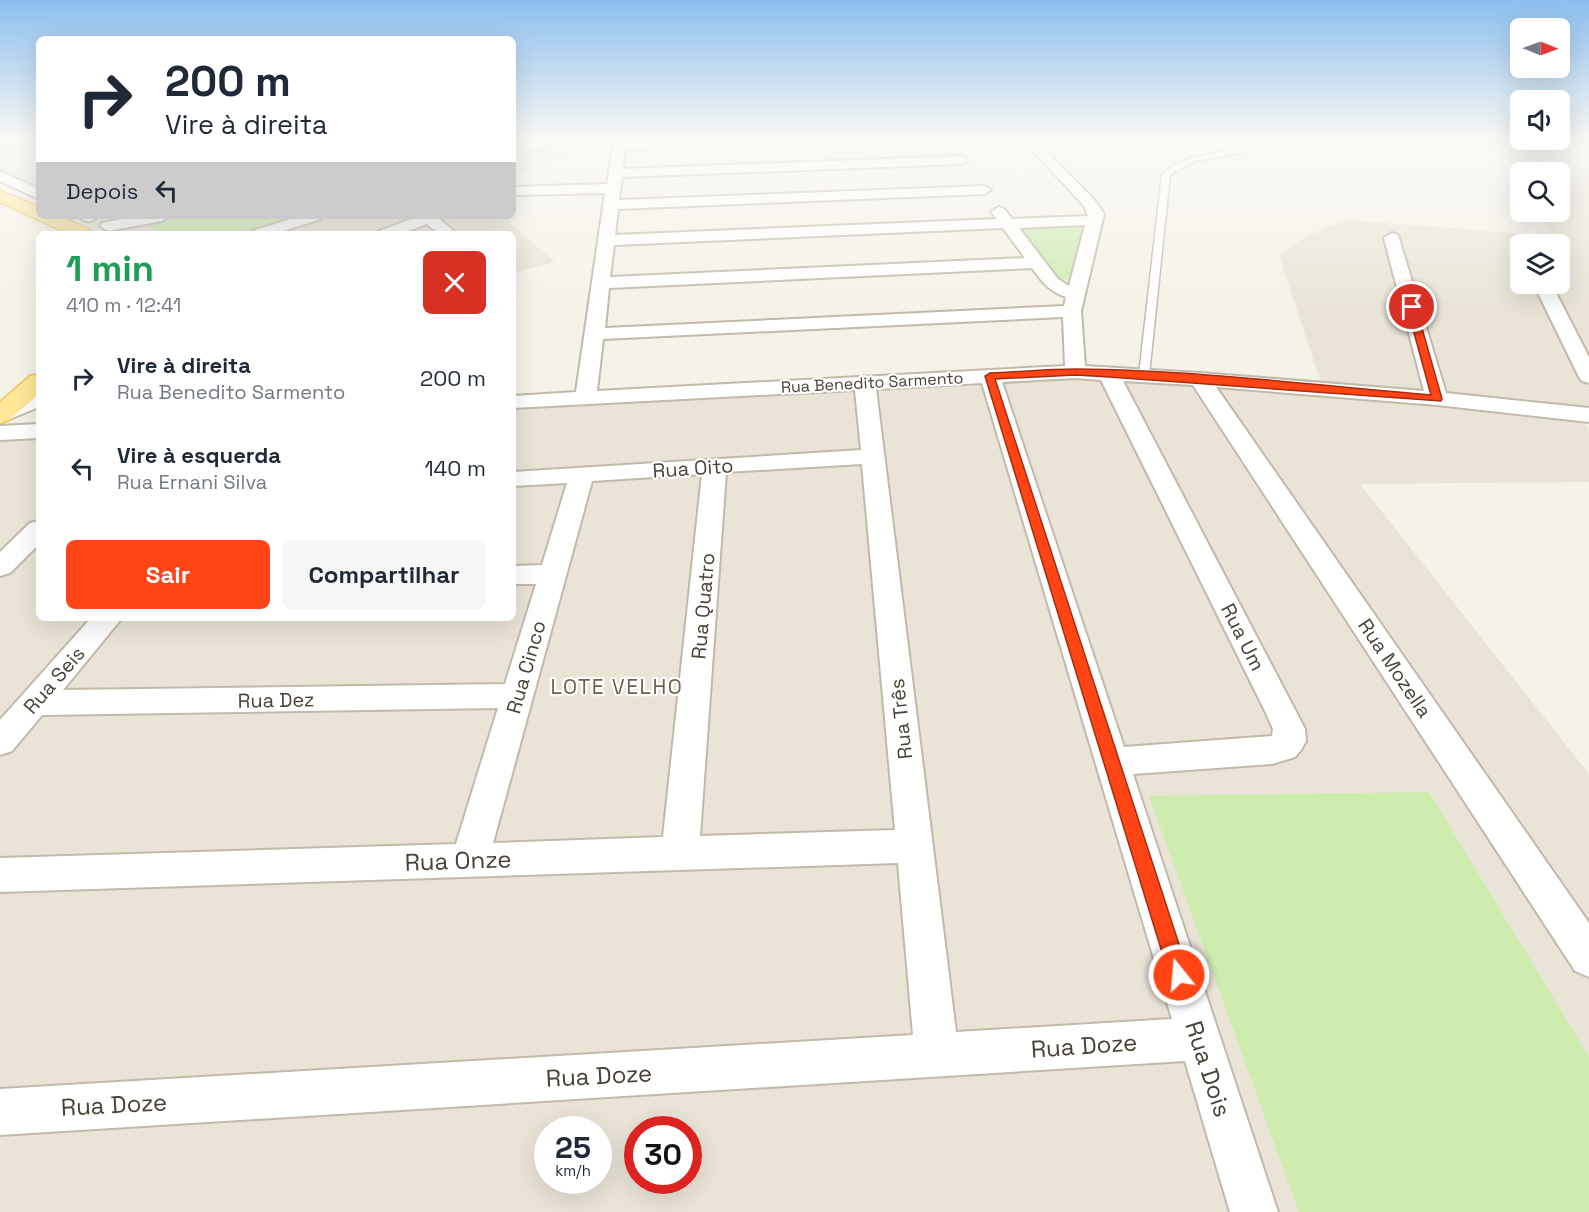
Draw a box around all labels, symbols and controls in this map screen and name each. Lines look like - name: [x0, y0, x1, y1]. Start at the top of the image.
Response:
- north arrow: [1510, 18, 1570, 78]
- map controls: [1510, 18, 1570, 294]
- text: 200 m: [165, 55, 291, 108]
- icon: right: [66, 60, 144, 138]
- button: sound: [1510, 90, 1570, 150]
- text: Vire à direita: [165, 107, 328, 142]
- button: search: [1510, 162, 1570, 222]
- icon: left: [150, 174, 183, 207]
- text: Depois: [66, 177, 138, 205]
- button: layers: [1510, 234, 1570, 294]
- text: 1 min: [66, 246, 154, 292]
- button: close: [423, 251, 486, 314]
- pin: [1386, 281, 1437, 332]
- icon: arrive: [1395, 290, 1428, 323]
- text: 410 m · 12:41: [66, 292, 181, 318]
- text: Vire à direita: [117, 351, 251, 379]
- icon: right: [66, 362, 99, 395]
- text: 200 m: [420, 364, 486, 392]
- street label: Rua Benedito Sarmento: [780, 367, 964, 398]
- text: Rua Benedito Sarmento: [117, 379, 345, 405]
- text: Vire à esquerda: [117, 441, 281, 469]
- icon: left: [66, 452, 99, 485]
- street label: Rua Oito: [652, 452, 734, 484]
- text: 140 m: [424, 454, 486, 482]
- text: Rua Ernani Silva: [117, 469, 267, 495]
- button: Sair: [66, 540, 270, 609]
- button: Compartilhar: [282, 540, 486, 609]
- street label: Rua Quatro: [685, 552, 721, 660]
- street label: Rua Um: [1215, 599, 1271, 675]
- street label: Rua Mozella: [1352, 613, 1438, 723]
- street label: Rua Cinco: [500, 617, 552, 717]
- street label: Rua Seis: [18, 641, 90, 719]
- district label: LOTE VELHO: [551, 673, 683, 700]
- street label: Rua Três: [884, 677, 918, 761]
- street label: Rua Dez: [237, 686, 315, 714]
- street label: Rua Onze: [404, 843, 512, 878]
- position arrow: [1147, 943, 1211, 1007]
- street label: Rua Dois: [1178, 1017, 1239, 1121]
- street label: Rua Doze: [1030, 1026, 1138, 1065]
- street label: Rua Doze: [545, 1057, 653, 1094]
- street label: Rua Doze: [60, 1086, 168, 1123]
- speed limit sign: 30: [624, 1116, 702, 1194]
- text: 25: [555, 1128, 591, 1167]
- text: km/h: [555, 1161, 591, 1180]

